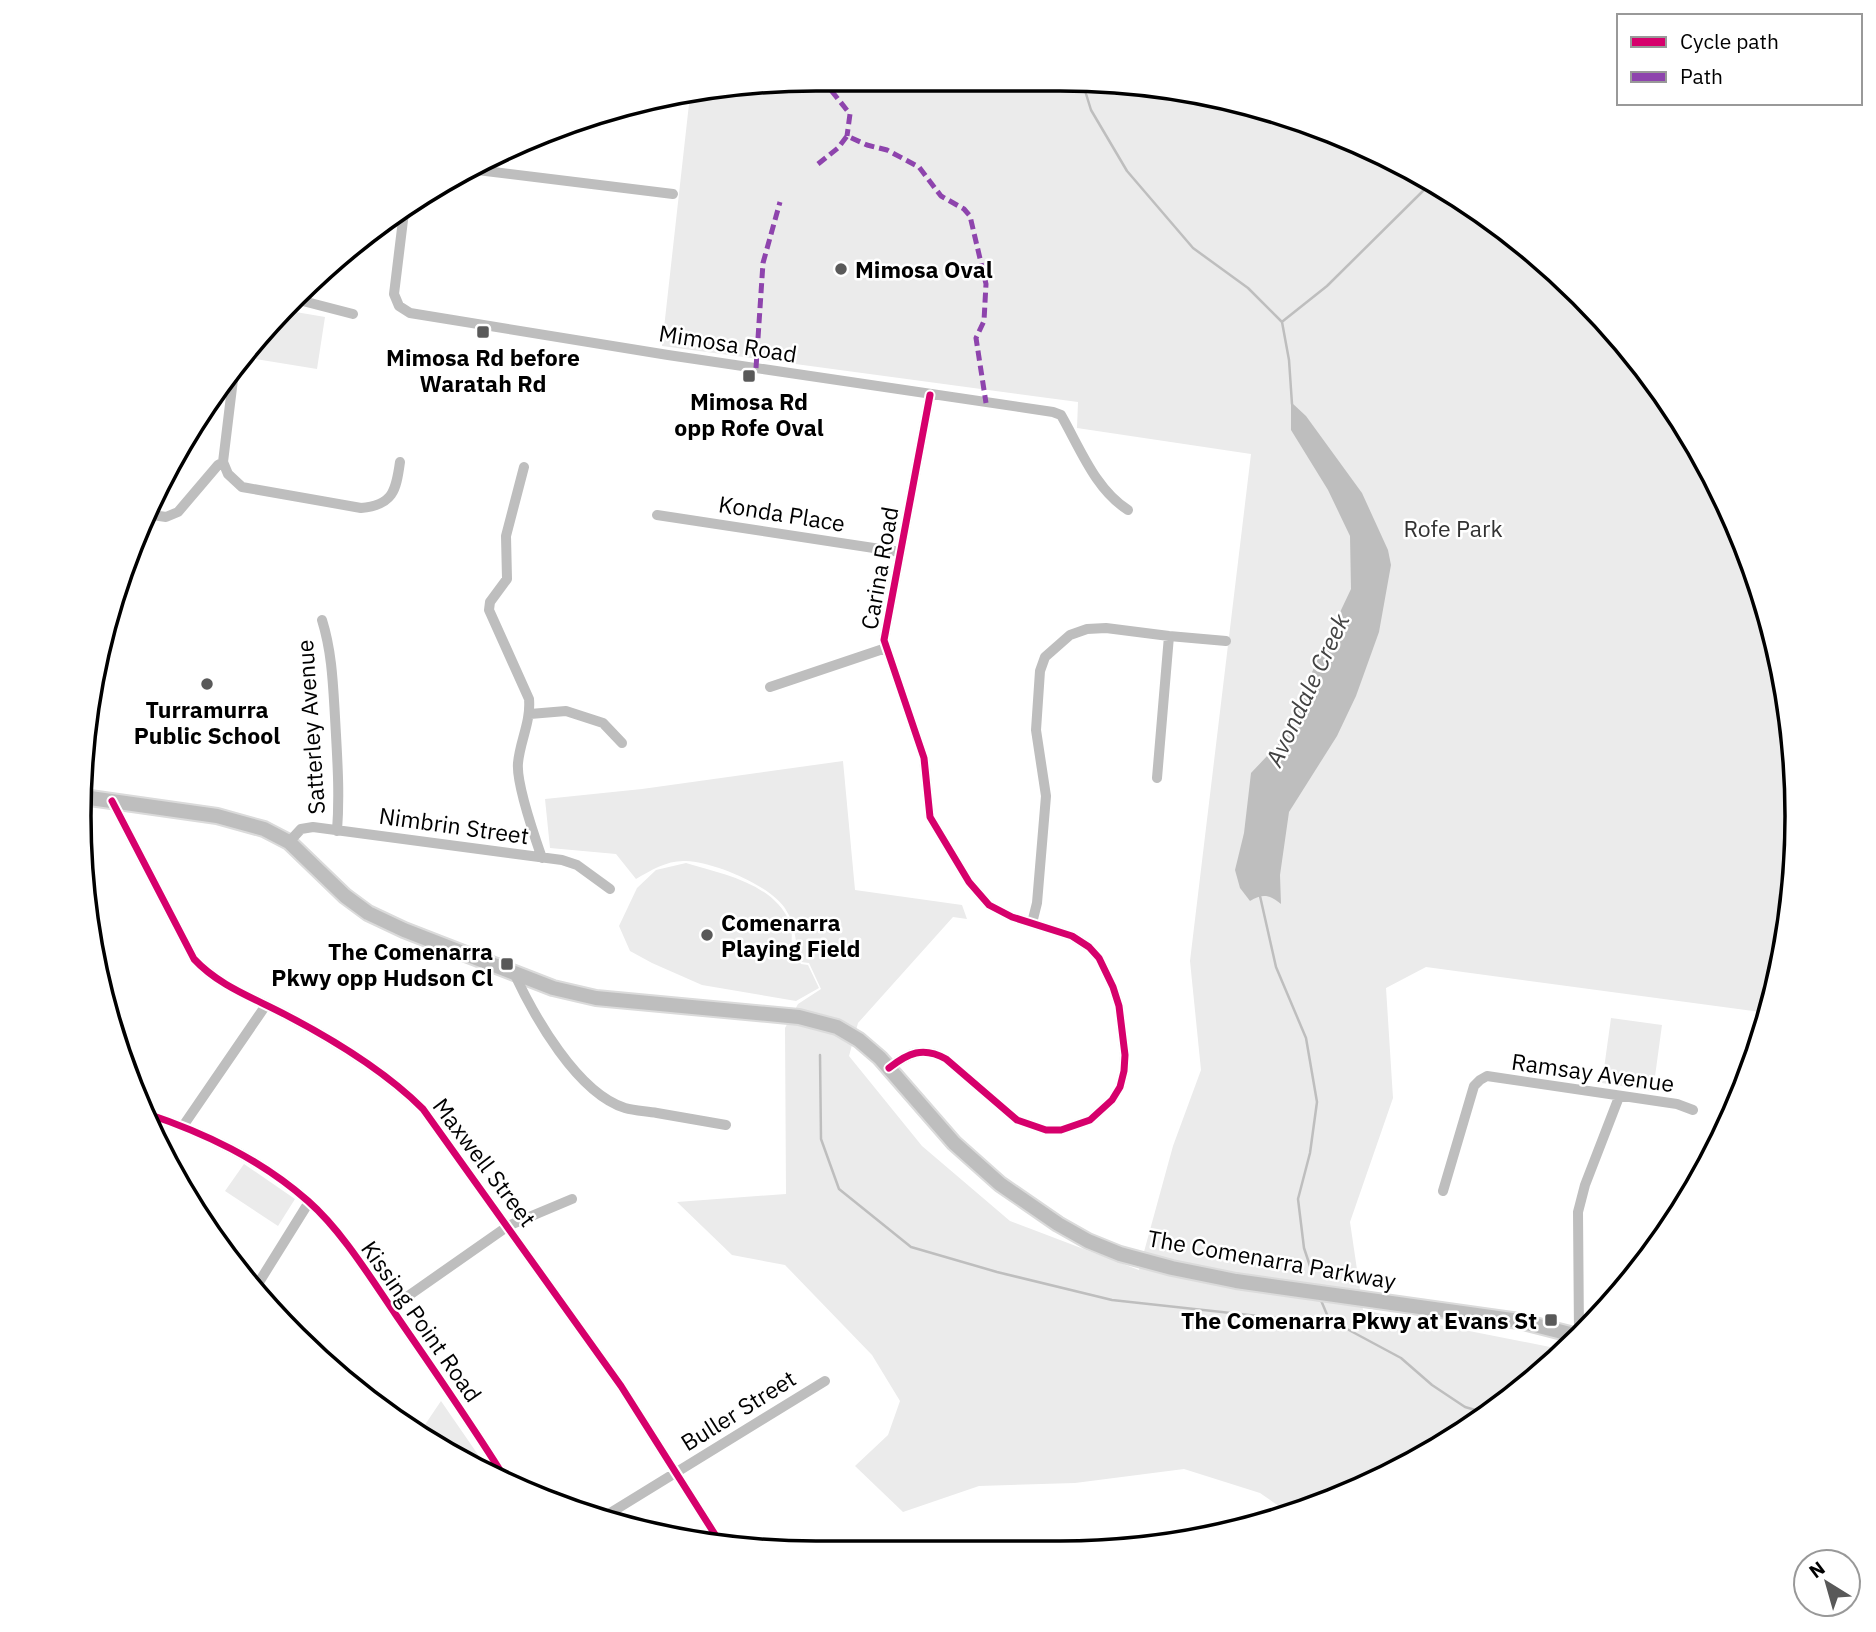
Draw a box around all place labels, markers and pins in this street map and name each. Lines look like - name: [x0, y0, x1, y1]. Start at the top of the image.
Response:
- place label: Mimosa Oval: [855, 254, 993, 284]
- marker: Mimosa Oval: [833, 261, 849, 277]
- marker: Mimosa Rd before Waratah Rd: [475, 324, 491, 340]
- place label: Mimosa Rd before Waratah Rd: [386, 342, 580, 398]
- marker: Mimosa Rd opp Rofe Oval: [741, 368, 757, 384]
- place label: Mimosa Rd opp Rofe Oval: [674, 386, 824, 442]
- marker: Turramurra Public School: [199, 676, 215, 692]
- place label: Turramurra Public School: [134, 694, 280, 750]
- place label: Comenarra Playing Field: [721, 907, 861, 963]
- marker: Comenarra Playing Field: [699, 927, 715, 943]
- place label: The Comenarra Pkwy opp Hudson Cl: [271, 936, 493, 992]
- marker: The Comenarra Pkwy opp Hudson Cl: [499, 956, 515, 972]
- place label: The Comenarra Pkwy at Evans St: [1181, 1305, 1537, 1335]
- marker: The Comenarra Pkwy at Evans St: [1543, 1312, 1559, 1328]

